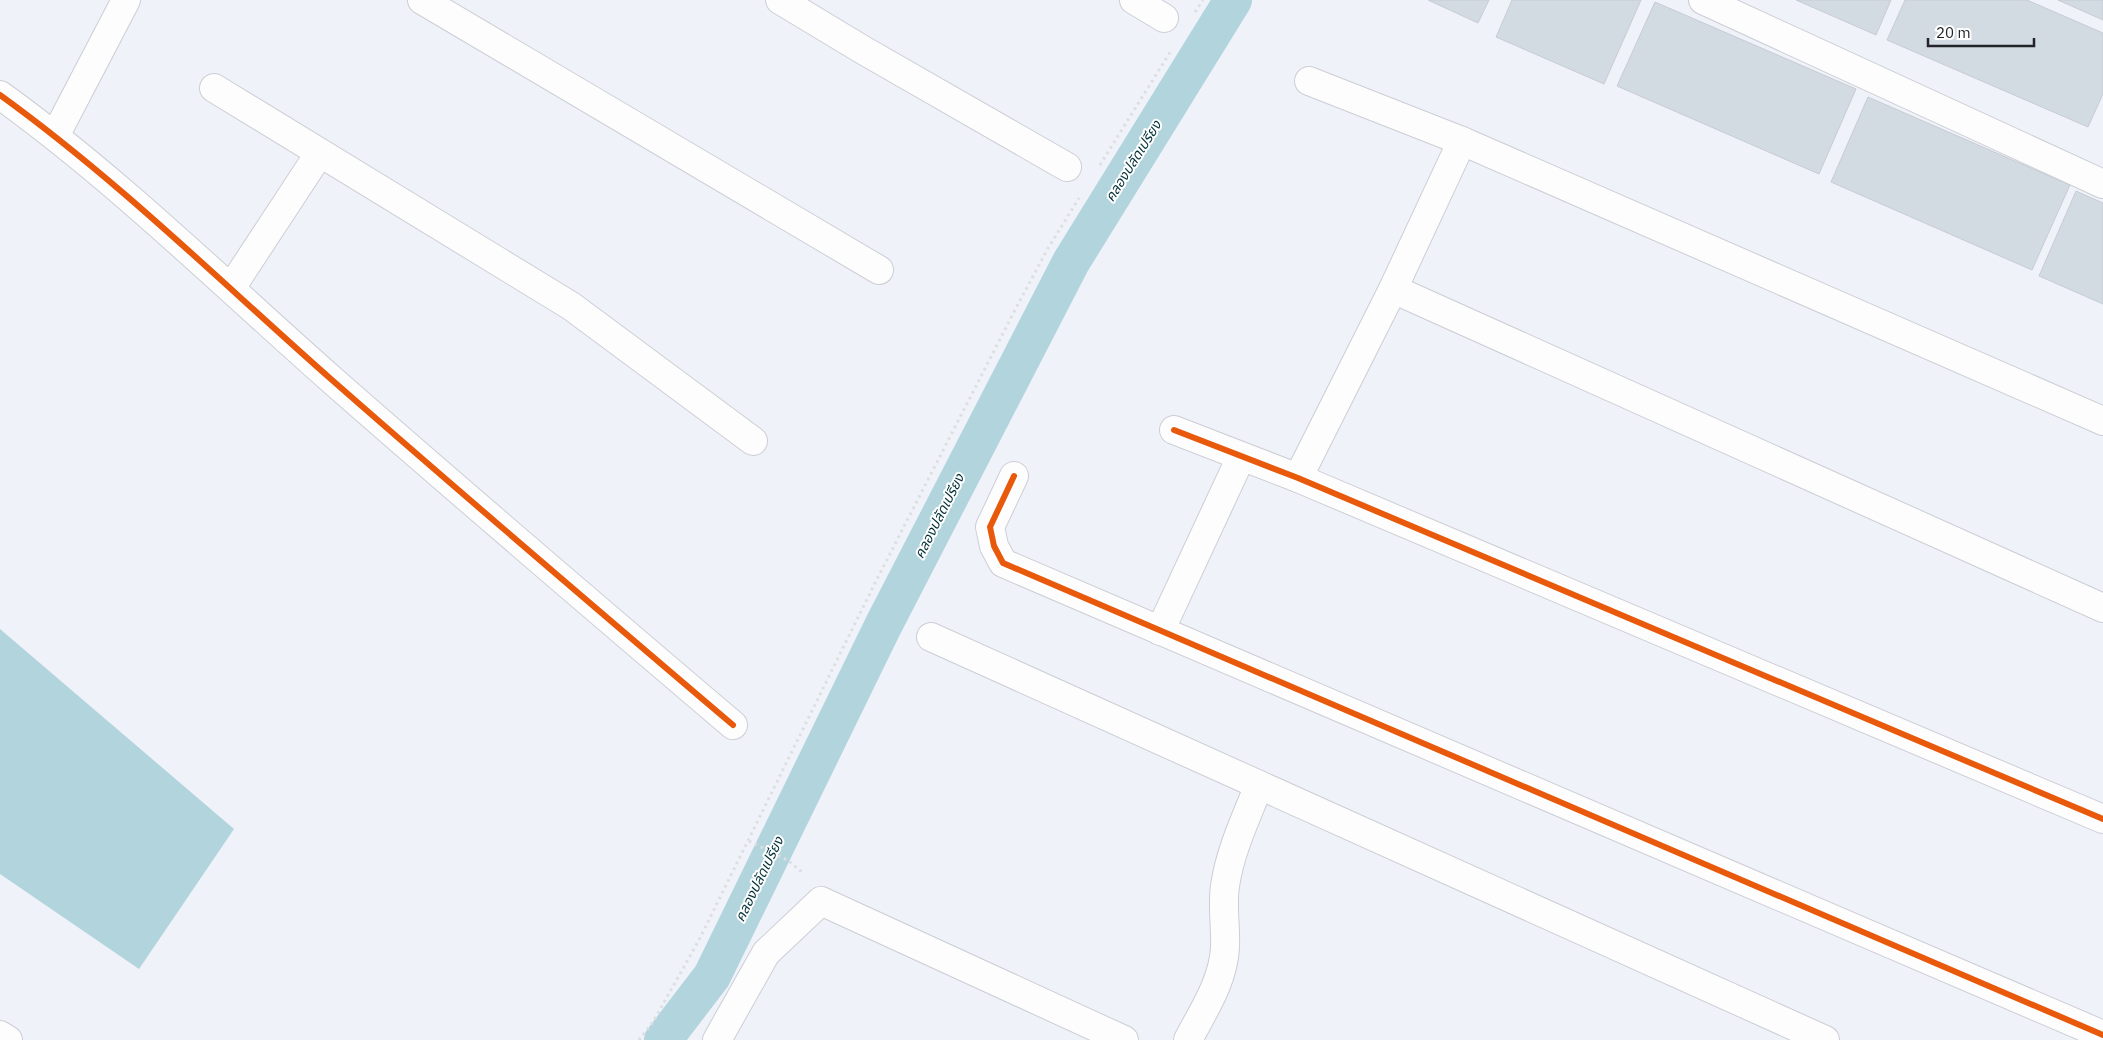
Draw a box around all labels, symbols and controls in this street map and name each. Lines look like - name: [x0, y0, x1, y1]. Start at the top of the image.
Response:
- scale bar: [1928, 15, 2034, 47]
- text: 20 m: [1936, 23, 1971, 42]
- water label: คลองปลัดเปรียง: [1101, 116, 1166, 205]
- water label: คลองปลัดเปรียง: [910, 469, 969, 561]
- water label: คลองปลัดเปรียง: [731, 832, 788, 924]

